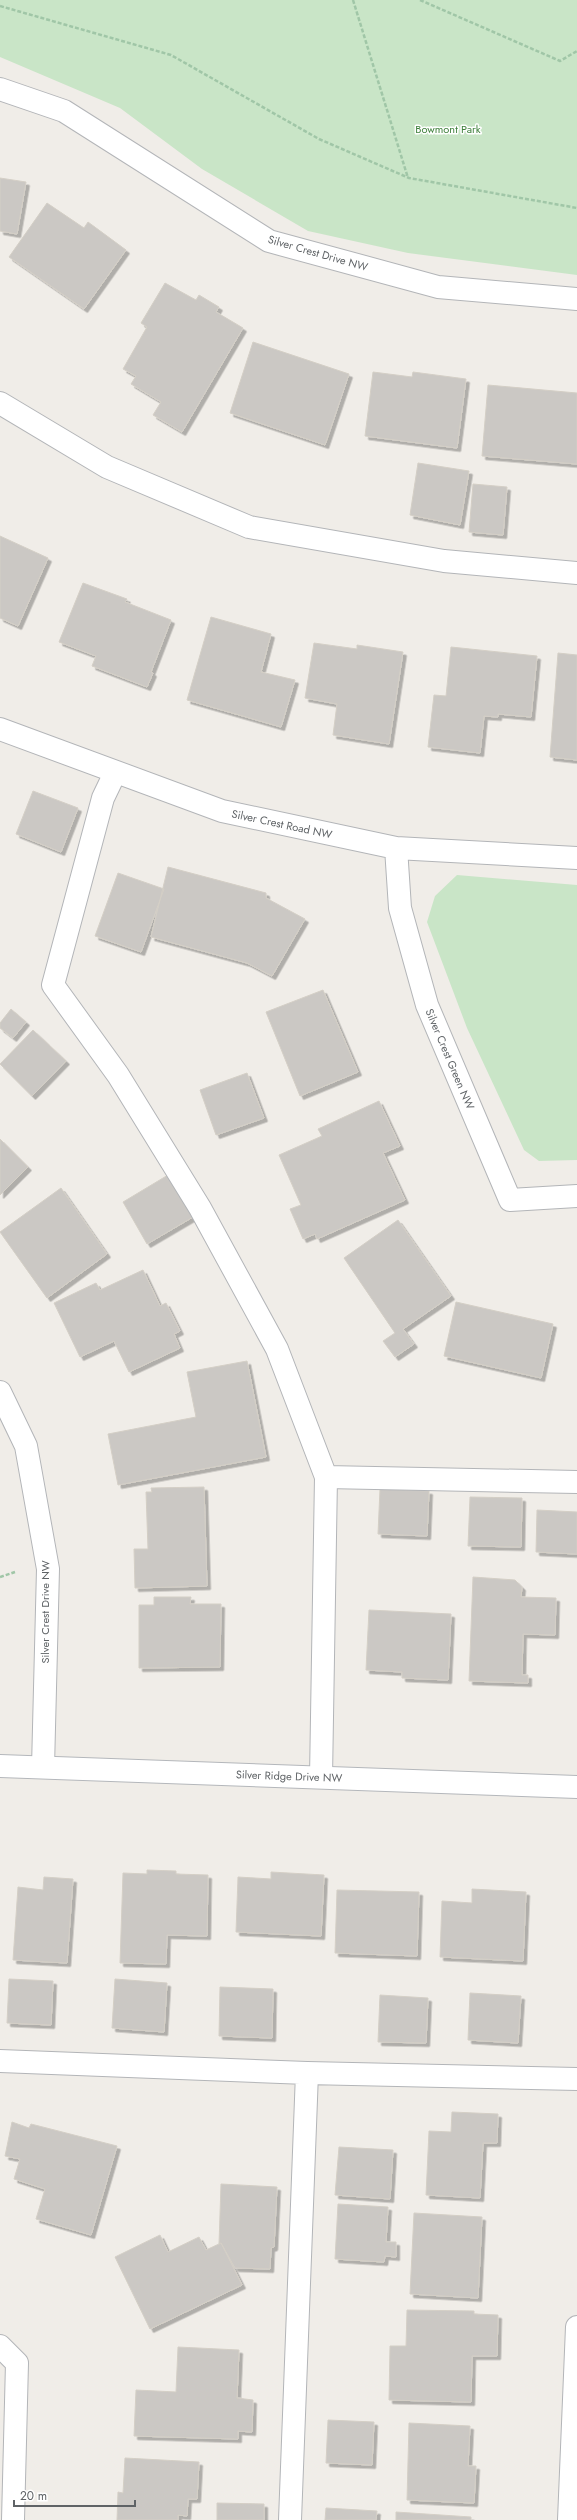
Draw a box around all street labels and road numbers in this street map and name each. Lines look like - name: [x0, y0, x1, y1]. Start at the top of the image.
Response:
- street label: Silver Crest Drive NW: [266, 231, 370, 275]
- street label: Silver Crest Road NW: [230, 806, 334, 842]
- street label: Silver Crest Green NW: [422, 1006, 478, 1112]
- street label: Silver Crest Drive NW: [37, 1560, 53, 1664]
- street label: Silver Ridge Drive NW: [235, 1766, 343, 1786]

